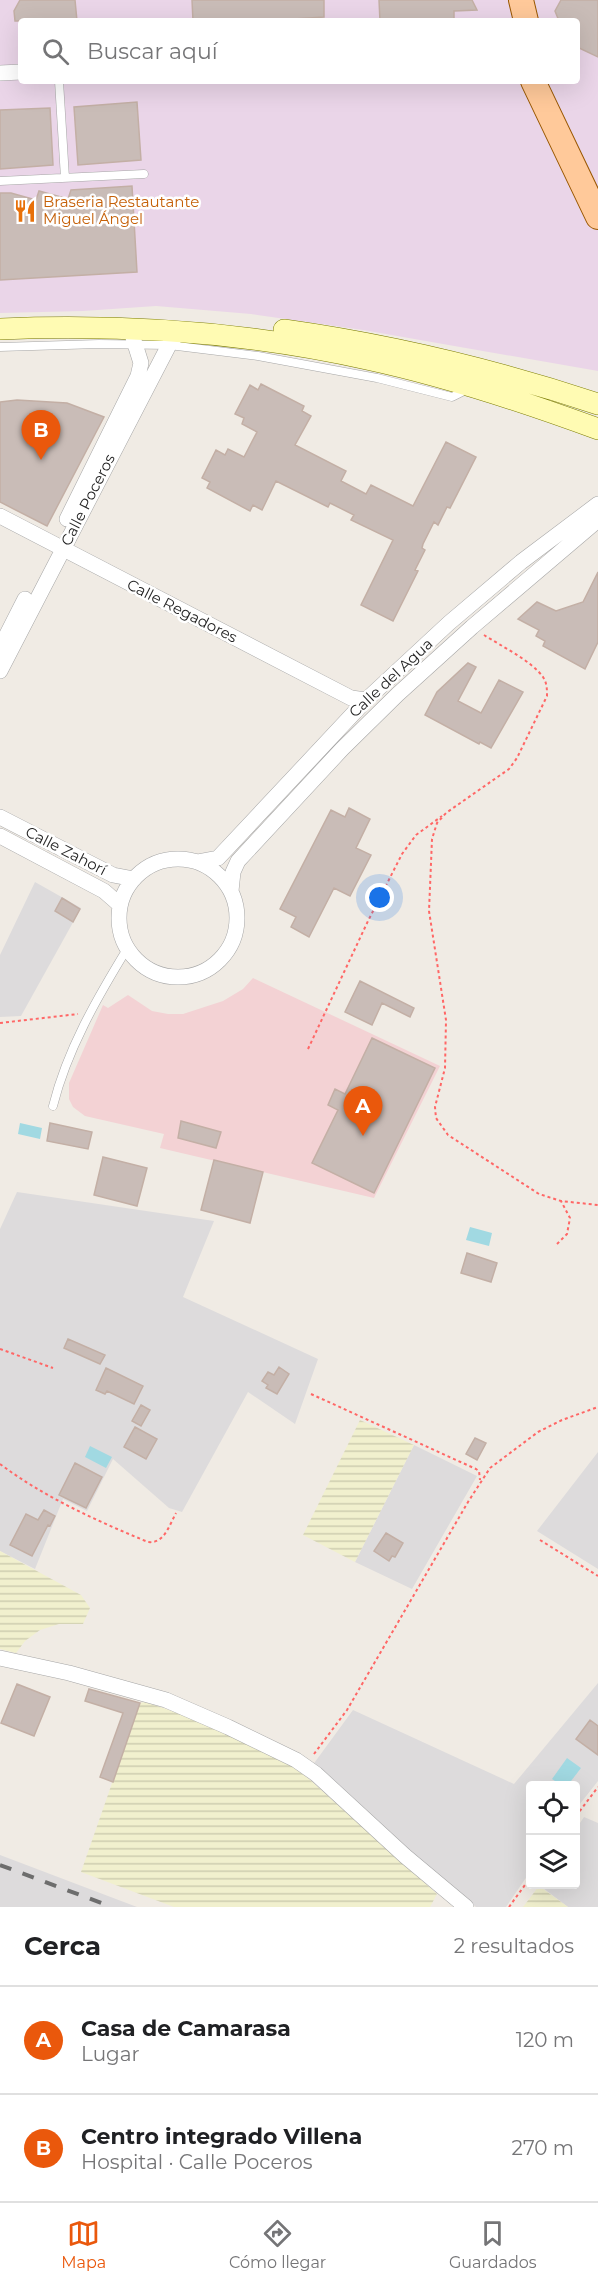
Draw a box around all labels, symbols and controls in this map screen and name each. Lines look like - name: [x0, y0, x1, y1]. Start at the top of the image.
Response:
- search box: [18, 18, 580, 84]
- icon: search: [39, 35, 72, 68]
- text: Buscar aquí: [87, 38, 218, 65]
- place label: Braseria Restautante Miguel Ángel: [43, 192, 199, 228]
- restaurant icon: Braseria Restautante Miguel Ángel: [12, 198, 38, 224]
- pin: B: [22, 410, 60, 460]
- street label: Calle Poceros: [56, 451, 119, 549]
- street label: Calle Regadores: [124, 575, 241, 647]
- street label: Calle del Agua: [345, 634, 436, 721]
- street label: Calle Zahorí: [22, 822, 111, 880]
- your location: [365, 883, 394, 912]
- pin: A: [344, 1086, 382, 1136]
- map controls: [526, 1781, 580, 1889]
- button: locate: [526, 1781, 580, 1835]
- button: layers: [526, 1835, 580, 1889]
- text: Cerca: [24, 1930, 101, 1962]
- text: 2 resultados: [454, 1934, 574, 1958]
- text: Casa de Camarasa: [81, 2015, 291, 2042]
- text: A: [36, 2028, 51, 2052]
- text: 120 m: [516, 2028, 574, 2052]
- text: Lugar: [81, 2042, 140, 2066]
- text: Centro integrado Villena: [81, 2123, 362, 2150]
- text: B: [36, 2136, 51, 2160]
- text: 270 m: [512, 2136, 574, 2160]
- text: Hospital · Calle Poceros: [81, 2150, 313, 2174]
- tab: Mapa: [61, 2217, 106, 2272]
- tab: Cómo llegar: [229, 2217, 326, 2272]
- tab: Guardados: [449, 2217, 537, 2272]

